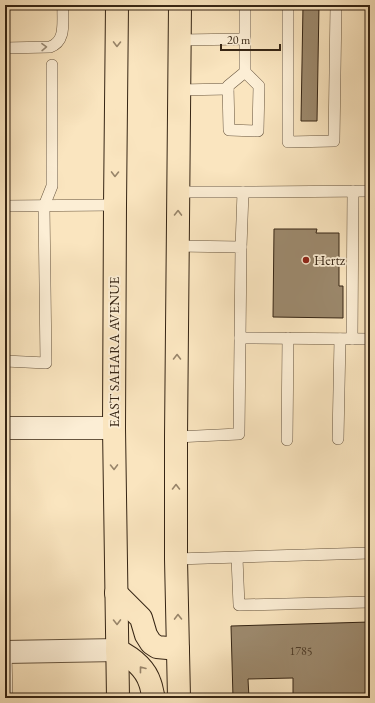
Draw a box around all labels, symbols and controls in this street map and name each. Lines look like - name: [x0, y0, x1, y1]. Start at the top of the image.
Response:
- scale bar: [221, 26, 280, 52]
- text: 20 m: [227, 32, 251, 48]
- one-way arrow: [113, 41, 121, 47]
- one-way arrow: [41, 43, 47, 51]
- one-way arrow: [111, 171, 119, 177]
- one-way arrow: [174, 210, 182, 216]
- place label: Hertz: [314, 251, 346, 269]
- marker: Hertz: [301, 255, 311, 265]
- street label: EAST SAHARA AVENUE: [105, 276, 123, 427]
- one-way arrow: [173, 354, 181, 360]
- one-way arrow: [110, 464, 119, 470]
- one-way arrow: [172, 484, 180, 490]
- one-way arrow: [173, 614, 182, 620]
- one-way arrow: [113, 619, 121, 625]
- house number: 1785: [289, 643, 313, 659]
- one-way arrow: [140, 667, 147, 674]

